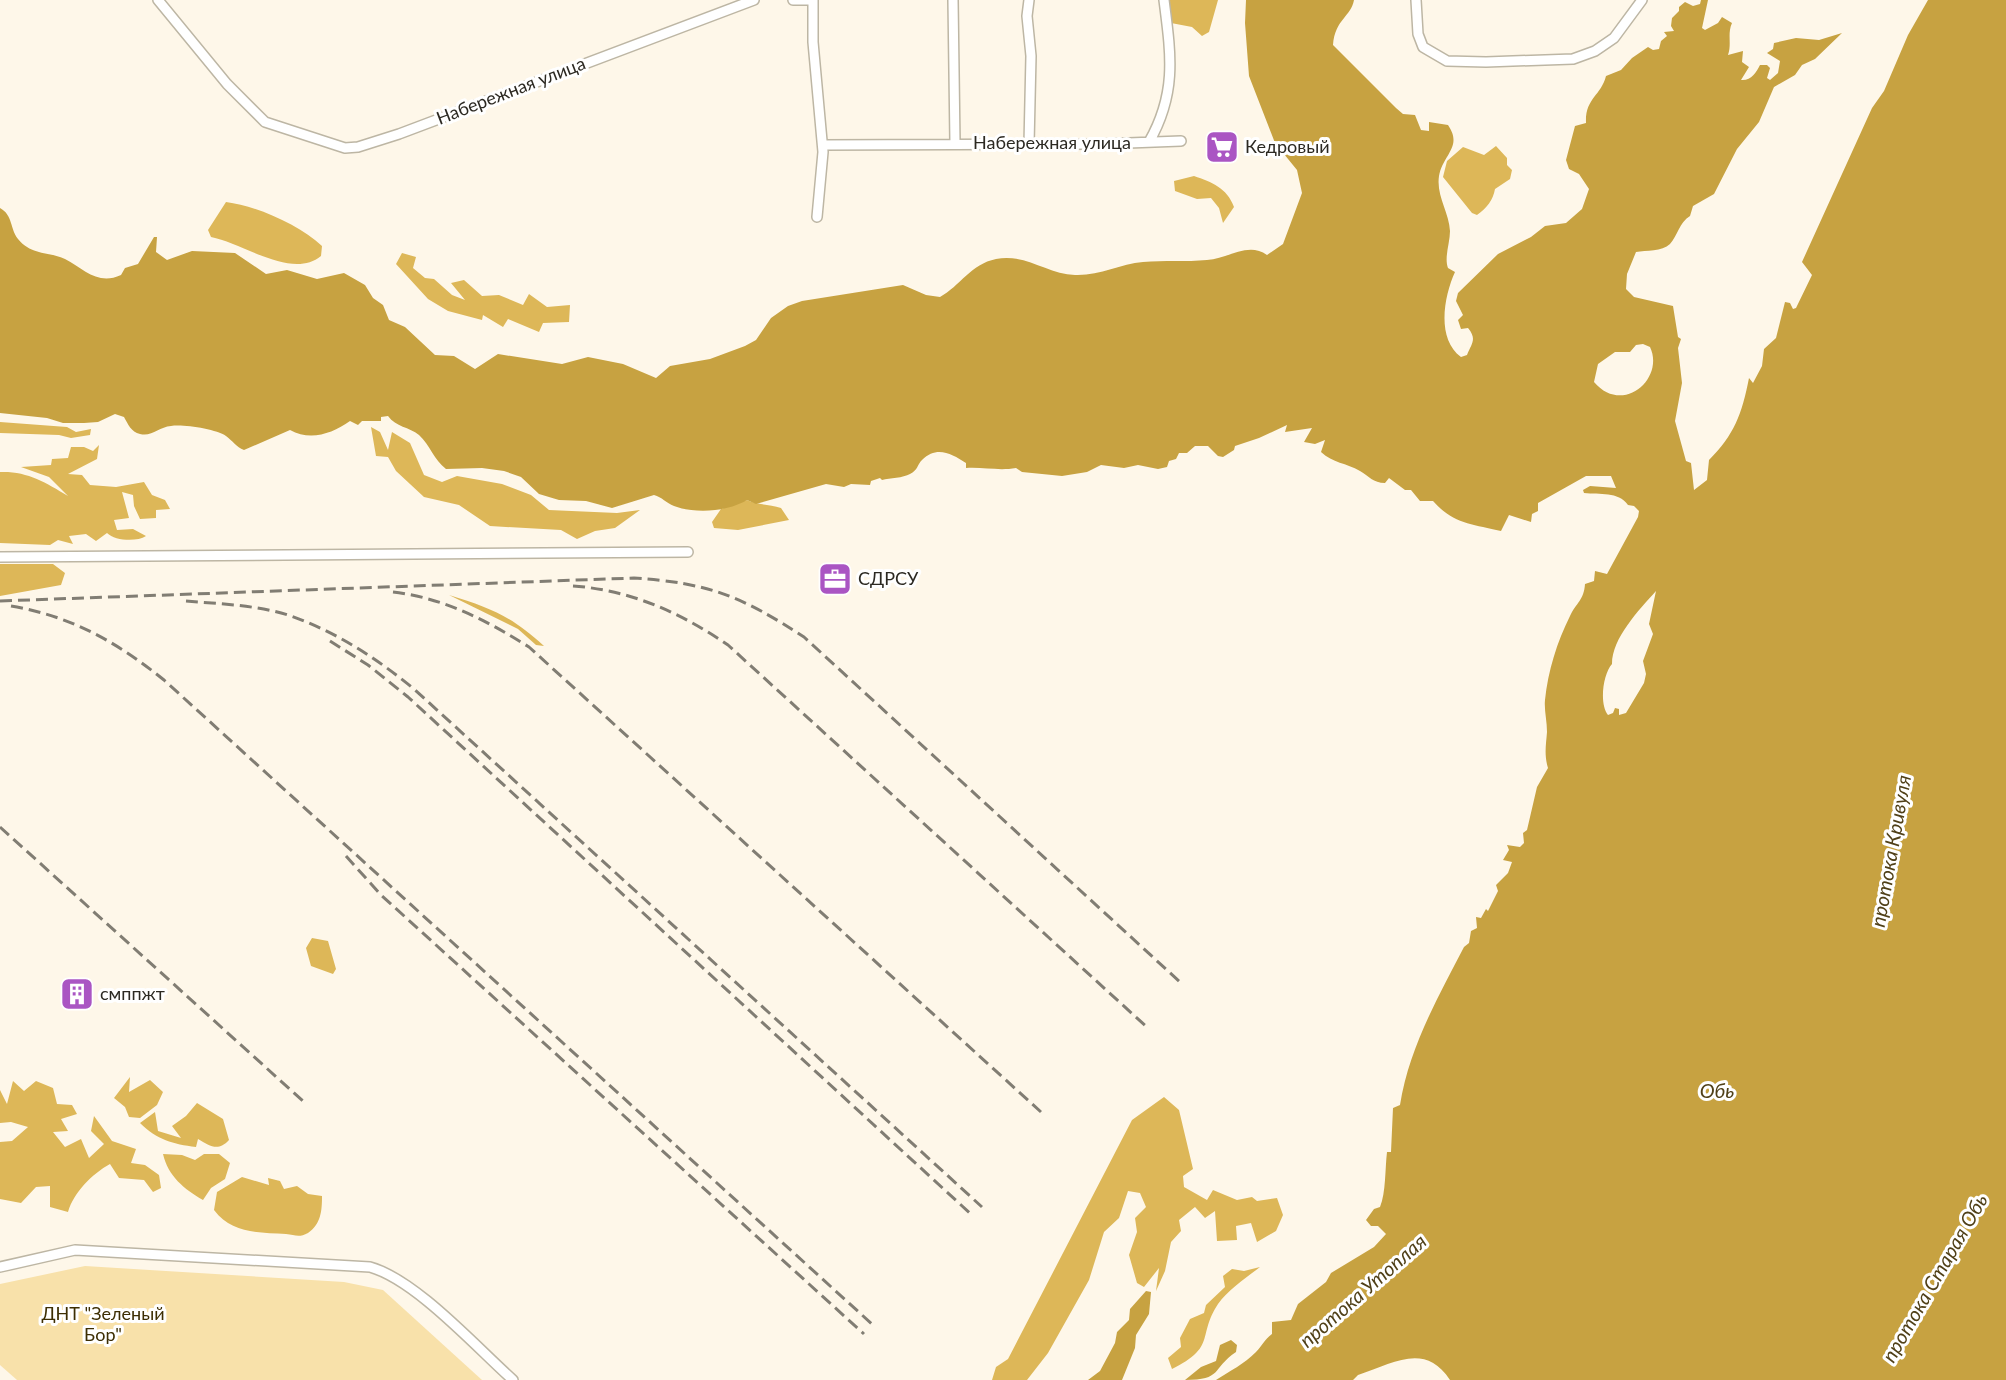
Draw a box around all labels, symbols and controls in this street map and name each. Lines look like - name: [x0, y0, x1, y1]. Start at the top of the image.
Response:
- street label: Набережная улица: [433, 52, 588, 129]
- supermarket icon: Кедровый: [1204, 129, 1240, 165]
- street label: Набережная улица: [973, 131, 1131, 153]
- place label: Кедровый: [1245, 135, 1330, 157]
- office icon: СДРСУ: [817, 561, 853, 597]
- place label: СДРСУ: [858, 567, 919, 589]
- water label: протока Кривуля: [1865, 773, 1915, 929]
- building icon: смппжт: [59, 976, 95, 1012]
- place label: смппжт: [100, 982, 165, 1004]
- water label: Обь: [1700, 1078, 1734, 1102]
- water label: протока Старая Обь: [1876, 1189, 1992, 1366]
- water label: протока Утоплая: [1294, 1229, 1431, 1352]
- park label: ДНТ "Зеленый Бор": [41, 1302, 165, 1345]

